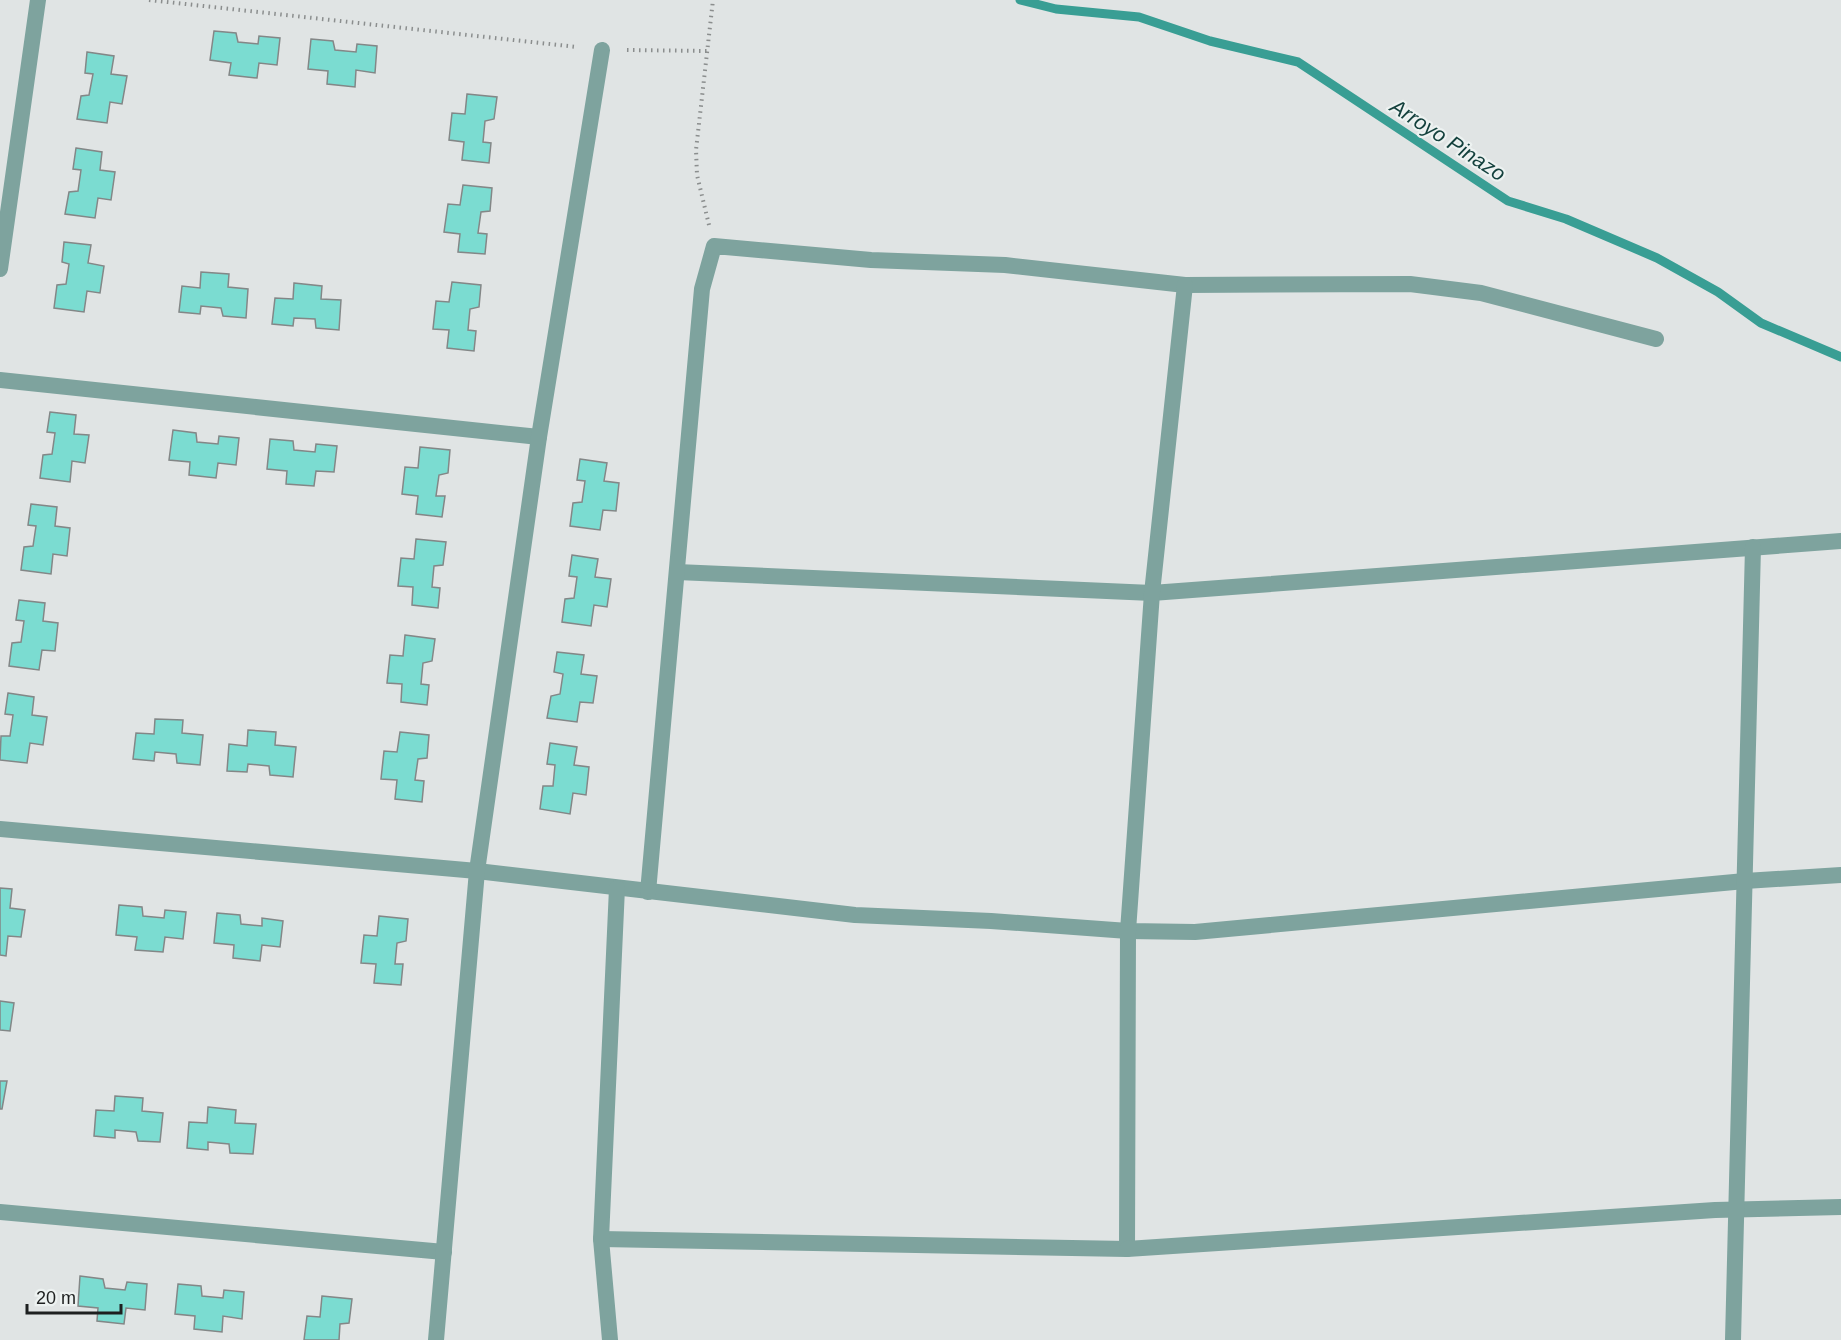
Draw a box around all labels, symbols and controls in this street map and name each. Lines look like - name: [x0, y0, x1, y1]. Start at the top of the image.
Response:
- water label: Arroyo Pinazo: [1385, 93, 1510, 185]
- scale bar: [27, 1277, 122, 1315]
- text: 20 m: [36, 1288, 76, 1308]

